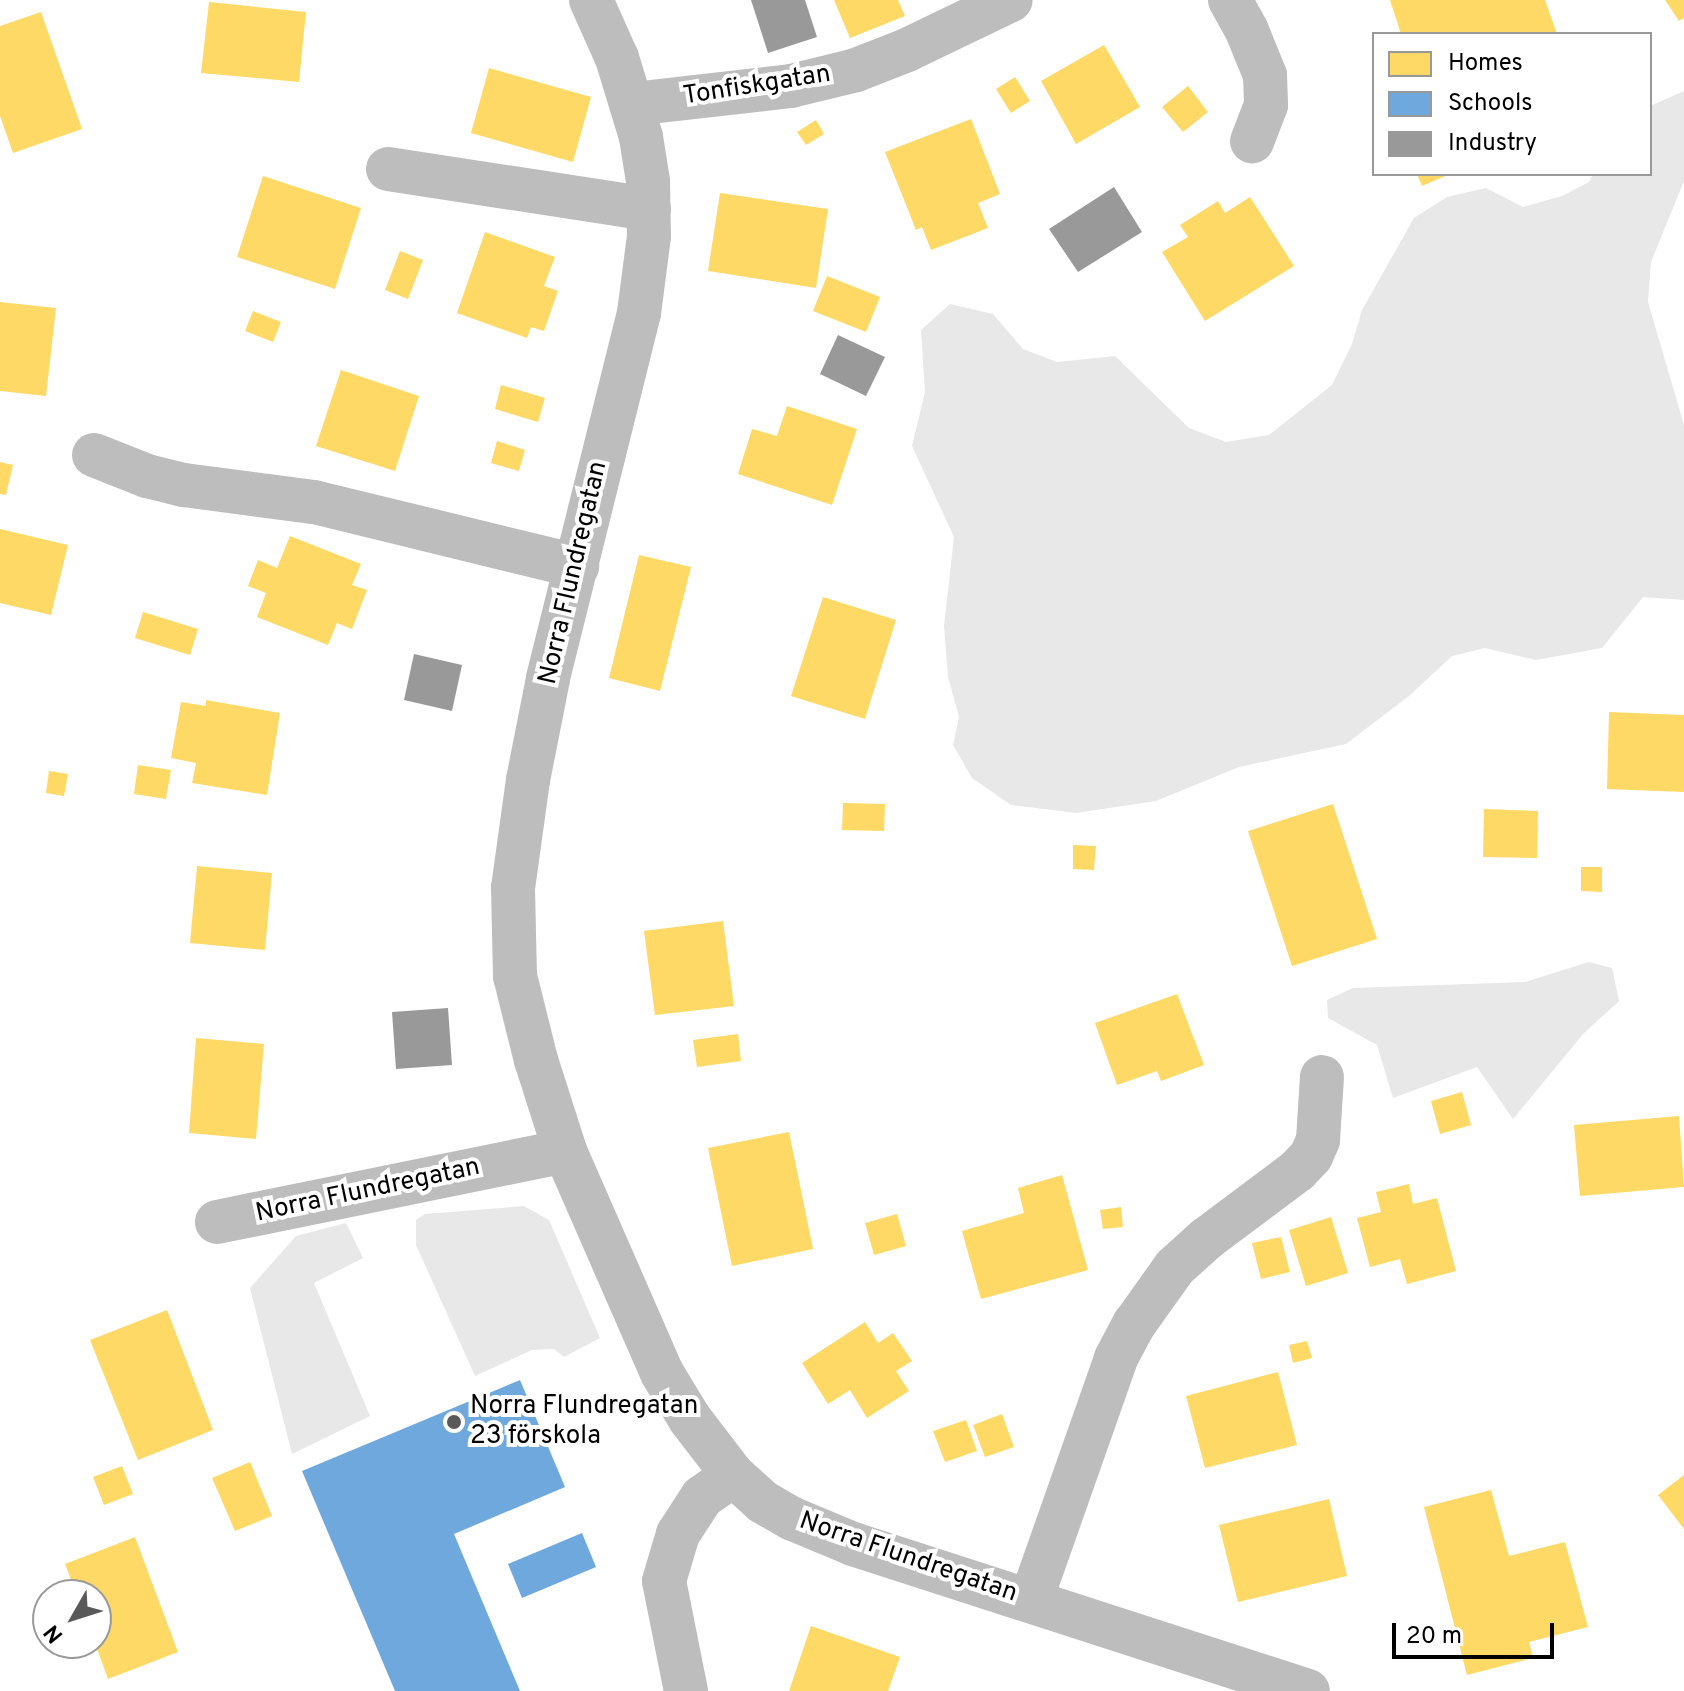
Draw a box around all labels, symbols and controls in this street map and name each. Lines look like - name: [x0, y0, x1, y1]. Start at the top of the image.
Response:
- legend: [1372, 32, 1652, 176]
- text: Homes: [1448, 49, 1523, 79]
- street label: Tonfiskgatan: [681, 59, 833, 113]
- text: Schools: [1448, 89, 1533, 119]
- text: Industry: [1448, 129, 1537, 159]
- street label: Norra Flundregatan: [533, 458, 615, 688]
- street label: Norra Flundregatan: [253, 1152, 483, 1230]
- place label: Norra Flundregatan 23 förskola: [470, 1391, 698, 1452]
- marker: Norra Flundregatan 23 förskola: [445, 1413, 463, 1431]
- street label: Norra Flundregatan: [795, 1506, 1021, 1610]
- north arrow: [32, 1579, 112, 1659]
- scale bar: [1396, 1607, 1558, 1657]
- text: N: [39, 1619, 70, 1648]
- text: 20 m: [1406, 1622, 1462, 1652]

